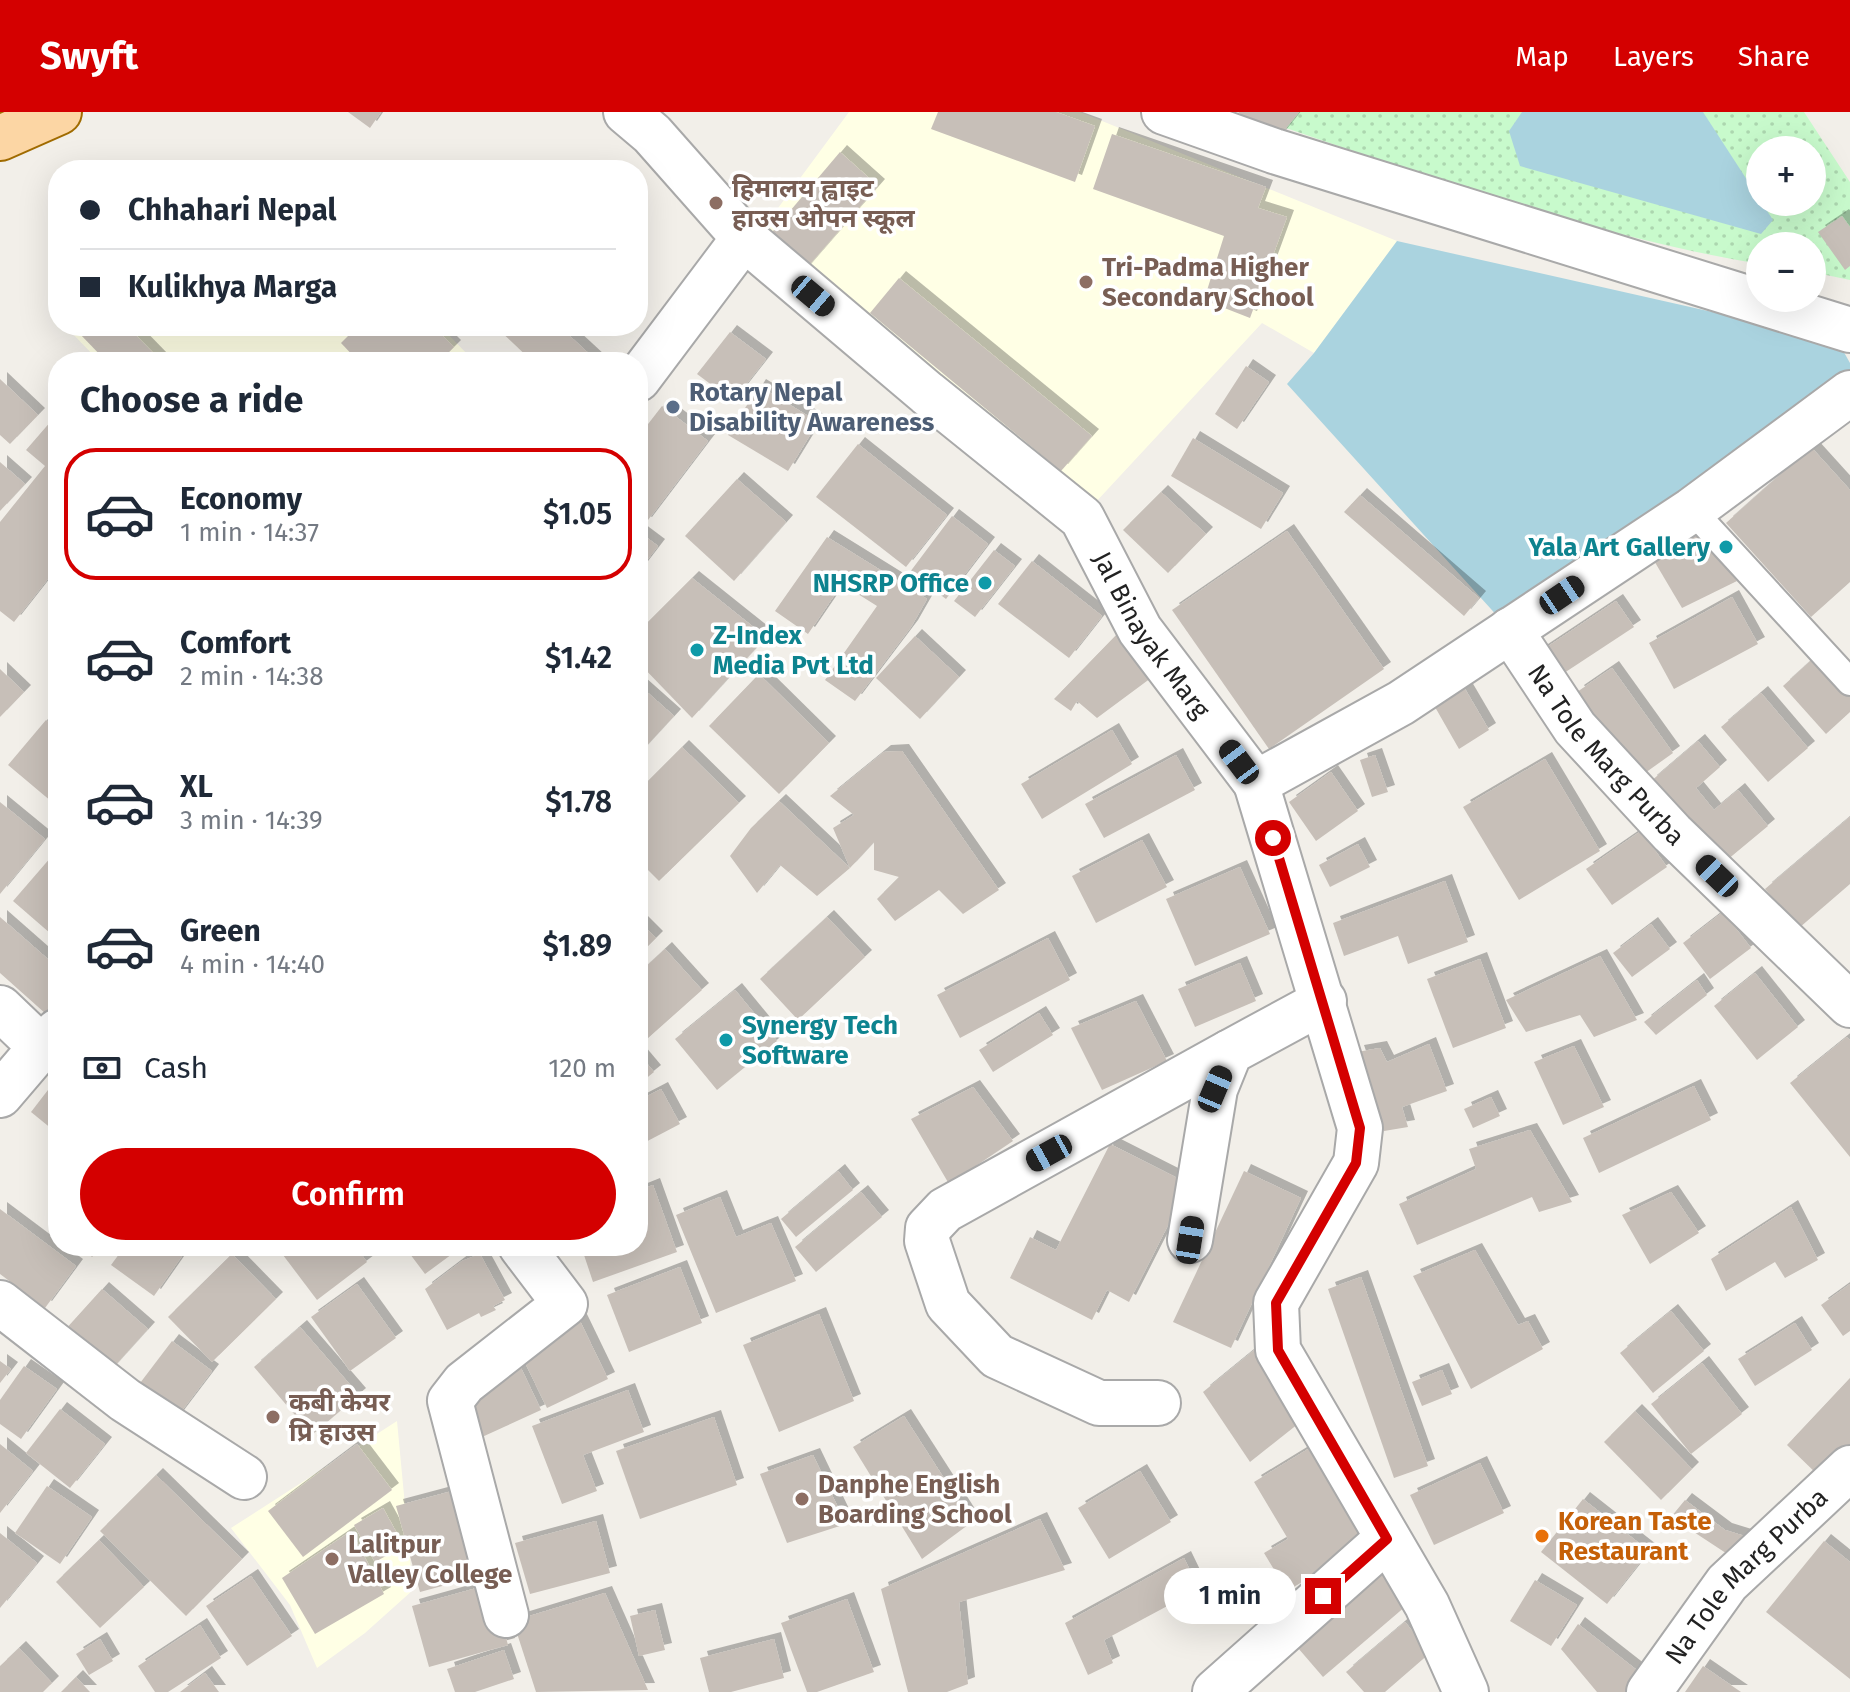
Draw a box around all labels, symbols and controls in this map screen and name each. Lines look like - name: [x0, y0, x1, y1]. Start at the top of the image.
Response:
- text: Swyft: [40, 33, 138, 79]
- text: Map: [1515, 40, 1569, 73]
- text: Layers: [1613, 40, 1694, 73]
- text: Share: [1738, 40, 1810, 73]
- map controls: [1746, 136, 1826, 312]
- button: +: [1746, 136, 1826, 216]
- place label: हिमालय ह्वाइट हाउस ओपन स्कूल: [732, 173, 915, 235]
- text: Chhahari Nepal: [128, 192, 336, 228]
- marker: हिमालय ह्वाइट हाउस ओपन स्कूल: [707, 194, 725, 212]
- button: −: [1746, 232, 1826, 312]
- place label: Tri-Padma Higher Secondary School: [1102, 252, 1314, 313]
- text: Kulikhya Marga: [128, 269, 337, 305]
- car: [787, 271, 839, 321]
- marker: Tri-Padma Higher Secondary School: [1077, 273, 1095, 291]
- place label: Rotary Nepal Disability Awareness: [689, 377, 935, 438]
- text: Choose a ride: [80, 378, 303, 422]
- marker: Rotary Nepal Disability Awareness: [664, 398, 682, 416]
- icon: car: [84, 478, 156, 550]
- text: Economy: [180, 481, 302, 517]
- text: $1.05: [543, 496, 612, 532]
- text: 1 min · 14:37: [180, 517, 319, 548]
- place label: Yala Art Gallery: [1528, 532, 1711, 563]
- marker: Yala Art Gallery: [1717, 538, 1735, 556]
- street label: Jal Binayak Marg: [1087, 546, 1217, 725]
- place label: NHSRP Office: [813, 568, 969, 599]
- car: [1535, 572, 1589, 618]
- marker: NHSRP Office: [976, 574, 994, 592]
- place label: Z-Index Media Pvt Ltd: [713, 620, 874, 681]
- icon: car: [84, 622, 156, 694]
- text: Comfort: [180, 625, 291, 661]
- text: $1.42: [545, 640, 612, 676]
- marker: Z-Index Media Pvt Ltd: [688, 641, 706, 659]
- street label: Na Tole Marg Purba: [1521, 658, 1691, 852]
- text: 2 min · 14:38: [180, 661, 324, 692]
- car: [1215, 736, 1263, 788]
- icon: car: [84, 766, 156, 838]
- text: XL: [180, 769, 213, 805]
- text: $1.78: [545, 784, 612, 820]
- text: 3 min · 14:39: [180, 805, 323, 836]
- route start: [1255, 820, 1291, 856]
- car: [1691, 851, 1743, 901]
- icon: car: [84, 910, 156, 982]
- text: Green: [180, 913, 261, 949]
- text: $1.89: [542, 928, 612, 964]
- text: 4 min · 14:40: [180, 949, 325, 980]
- place label: Synergy Tech Software: [742, 1010, 898, 1071]
- marker: Synergy Tech Software: [717, 1031, 735, 1049]
- icon: cash: [80, 1046, 124, 1090]
- text: Cash: [144, 1050, 208, 1086]
- text: 120 m: [548, 1053, 616, 1084]
- car: [1195, 1062, 1235, 1116]
- car: [1022, 1131, 1076, 1175]
- button: Confirm: [80, 1148, 616, 1240]
- car: [1174, 1214, 1206, 1266]
- place label: कबी केयर प्रि हाउस: [289, 1387, 391, 1448]
- marker: कबी केयर प्रि हाउस: [264, 1408, 282, 1426]
- place label: Danphe English Boarding School: [818, 1469, 1012, 1530]
- street label: Na Tole Marg Purba: [1659, 1482, 1834, 1670]
- marker: Danphe English Boarding School: [793, 1490, 811, 1508]
- place label: Korean Taste Restaurant: [1558, 1506, 1712, 1567]
- marker: Korean Taste Restaurant: [1533, 1527, 1551, 1545]
- place label: Lalitpur Valley College: [347, 1529, 512, 1590]
- marker: Lalitpur Valley College: [323, 1550, 341, 1568]
- callout: 1 min: [1163, 1568, 1295, 1624]
- route end: [1305, 1578, 1341, 1614]
- text: 1 min: [1199, 1580, 1261, 1611]

